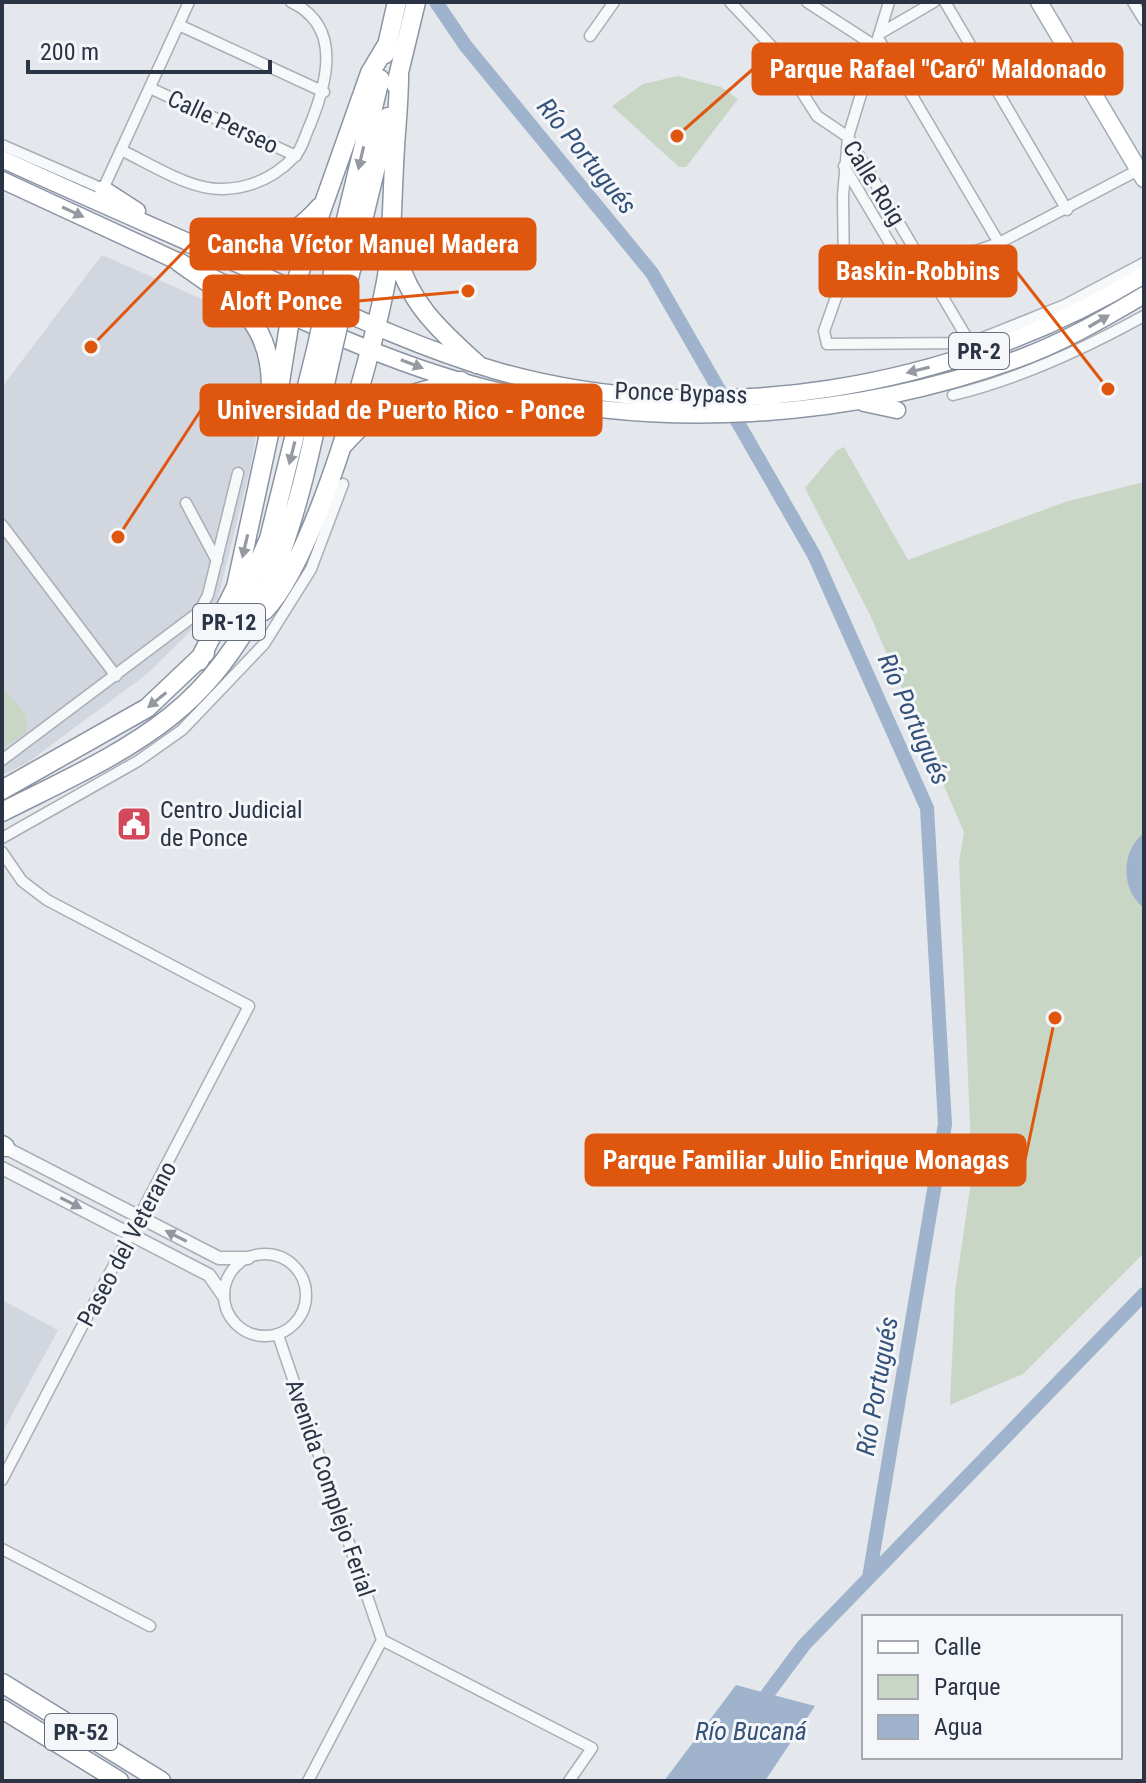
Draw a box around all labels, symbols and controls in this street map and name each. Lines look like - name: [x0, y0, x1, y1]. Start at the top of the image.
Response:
- scale bar: [28, 24, 270, 74]
- text: 200 m: [40, 38, 99, 66]
- callout: Parque Rafael "Caró" Maldonado: [753, 44, 1122, 94]
- text: Parque Rafael "Caró" Maldonado: [770, 54, 1106, 84]
- street label: Calle Perseo: [163, 84, 283, 160]
- water label: Río Portugués: [531, 92, 643, 220]
- street label: Calle Roig: [837, 135, 911, 231]
- one-way arrow: [354, 146, 366, 171]
- one-way arrow: [61, 205, 85, 219]
- callout: Cancha Víctor Manuel Madera: [191, 219, 535, 269]
- text: Cancha Víctor Manuel Madera: [207, 229, 519, 259]
- callout: Baskin-Robbins: [820, 246, 1016, 296]
- text: Baskin-Robbins: [836, 256, 1000, 286]
- callout: Aloft Ponce: [204, 276, 358, 326]
- text: Aloft Ponce: [220, 286, 342, 316]
- one-way arrow: [1088, 314, 1110, 328]
- road number: PR-2: [949, 333, 1009, 369]
- one-way arrow: [400, 358, 424, 371]
- one-way arrow: [906, 364, 931, 377]
- street label: Ponce Bypass: [614, 377, 748, 409]
- callout: Universidad de Puerto Rico - Ponce: [201, 385, 601, 435]
- text: Universidad de Puerto Rico - Ponce: [217, 395, 585, 425]
- one-way arrow: [285, 440, 297, 465]
- one-way arrow: [238, 534, 251, 559]
- road number: PR-12: [193, 604, 265, 640]
- water label: Río Portugués: [872, 649, 956, 789]
- one-way arrow: [147, 691, 167, 708]
- place label: Centro Judicial de Ponce: [160, 796, 302, 852]
- public building icon: Centro Judicial de Ponce: [115, 805, 153, 843]
- callout: Parque Familiar Julio Enrique Monagas: [586, 1135, 1025, 1185]
- text: Parque Familiar Julio Enrique Monagas: [603, 1145, 1009, 1175]
- street label: Paseo del Veterano: [72, 1157, 182, 1331]
- one-way arrow: [60, 1197, 83, 1210]
- one-way arrow: [164, 1229, 187, 1242]
- water label: Río Portugués: [850, 1314, 904, 1458]
- street label: Avenida Complejo Ferial: [280, 1376, 380, 1600]
- legend: [862, 1615, 1122, 1759]
- text: Calle: [934, 1633, 981, 1661]
- text: Parque: [934, 1673, 1001, 1701]
- text: Agua: [934, 1713, 983, 1741]
- road number: PR-52: [45, 1714, 117, 1750]
- water label: Río Bucaná: [695, 1716, 808, 1746]

